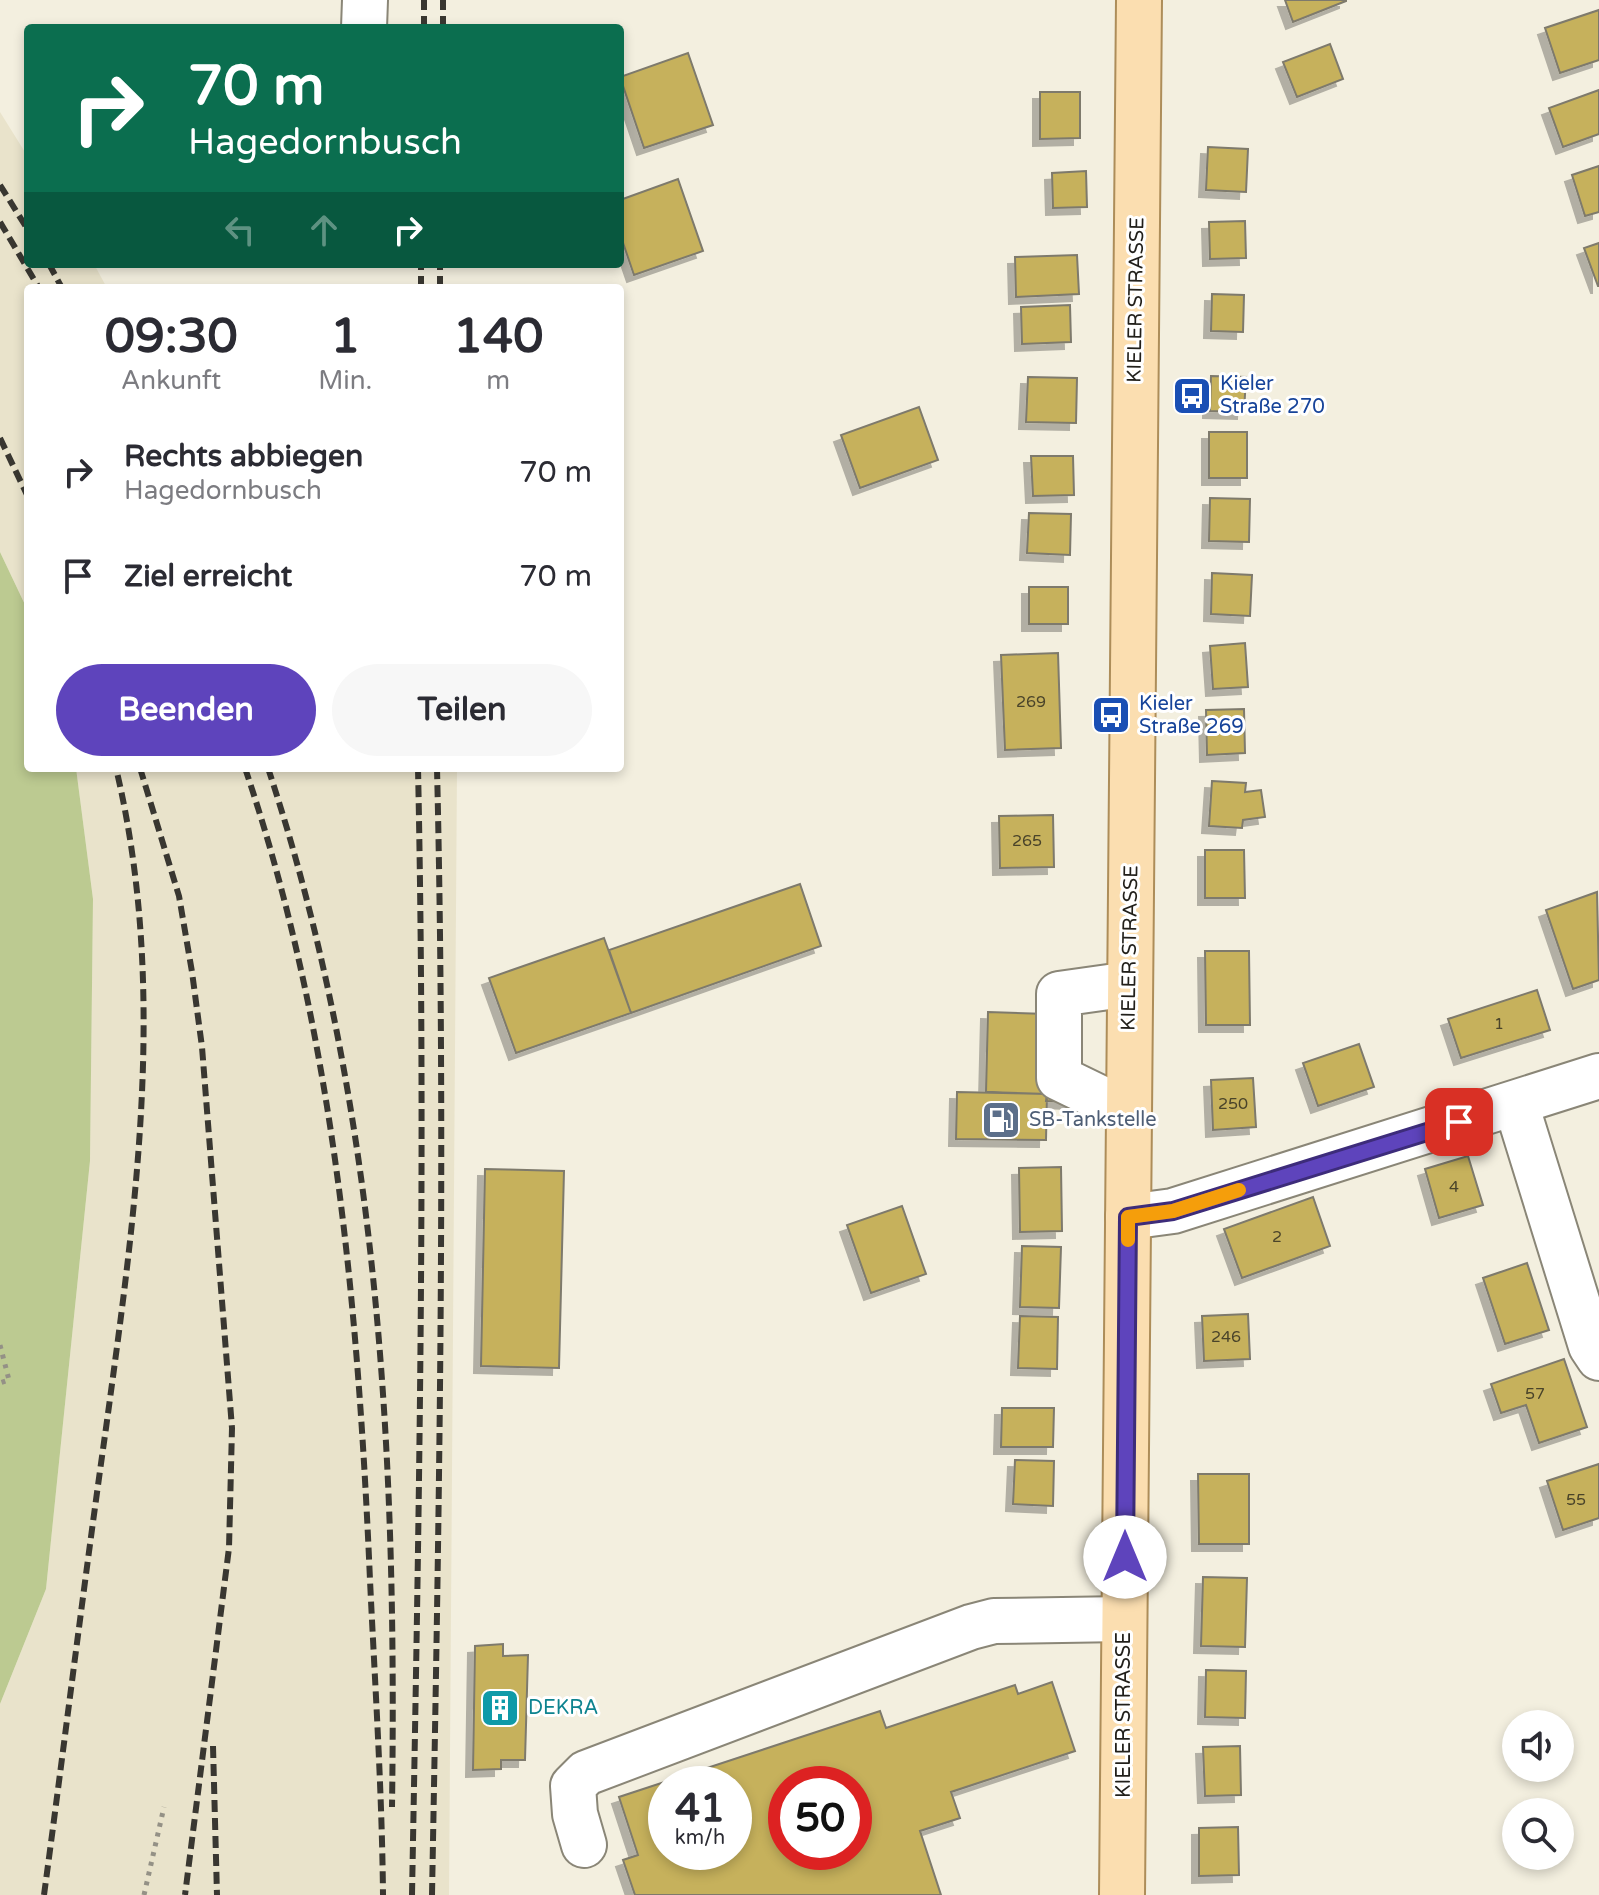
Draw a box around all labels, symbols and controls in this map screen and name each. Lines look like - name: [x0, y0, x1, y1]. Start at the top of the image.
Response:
- text: 70 m: [188, 53, 324, 120]
- icon: right: [56, 56, 160, 160]
- text: Hagedornbusch: [188, 121, 462, 164]
- icon: left: [218, 208, 262, 252]
- icon: ahead: [302, 208, 346, 252]
- icon: right: [386, 208, 430, 252]
- street label: KIELER STRASSE: [1123, 217, 1149, 383]
- text: 09:30: [105, 308, 238, 366]
- text: 1: [330, 308, 360, 366]
- text: 140: [453, 308, 543, 366]
- text: Ankunft: [121, 365, 221, 396]
- text: Min.: [318, 365, 372, 396]
- text: m: [486, 365, 510, 396]
- place label: Kieler Straße 270: [1220, 372, 1325, 419]
- bus stop icon: Kieler Straße 270: [1171, 375, 1213, 417]
- text: Rechts abbiegen: [124, 438, 363, 475]
- icon: right: [56, 450, 100, 494]
- text: 70 m: [519, 454, 592, 491]
- text: Hagedornbusch: [124, 475, 322, 506]
- icon: arrive: [56, 554, 100, 598]
- text: Ziel erreicht: [124, 558, 292, 595]
- text: 70 m: [519, 558, 592, 595]
- button: Beenden: [56, 664, 316, 756]
- button: Teilen: [332, 664, 592, 756]
- house number: 269: [1016, 692, 1046, 712]
- place label: Kieler Straße 269: [1139, 692, 1244, 739]
- bus stop icon: Kieler Straße 269: [1090, 694, 1132, 736]
- house number: 265: [1012, 831, 1042, 851]
- street label: KIELER STRASSE: [1117, 865, 1143, 1031]
- house number: 1: [1494, 1014, 1504, 1034]
- pin: [1425, 1088, 1493, 1156]
- house number: 250: [1218, 1094, 1248, 1114]
- fuel station icon: SB-Tankstelle: [980, 1099, 1022, 1141]
- icon: arrive: [1437, 1100, 1481, 1144]
- place label: SB-Tankstelle: [1029, 1108, 1156, 1132]
- house number: 4: [1449, 1177, 1459, 1197]
- house number: 2: [1272, 1227, 1282, 1247]
- house number: 246: [1211, 1327, 1241, 1347]
- house number: 57: [1525, 1384, 1545, 1404]
- house number: 55: [1566, 1490, 1586, 1510]
- position arrow: [1083, 1515, 1167, 1599]
- street label: KIELER STRASSE: [1112, 1632, 1136, 1798]
- building icon: DEKRA: [479, 1687, 521, 1729]
- place label: DEKRA: [528, 1696, 598, 1720]
- map controls: [1502, 1710, 1574, 1870]
- button: sound: [1502, 1710, 1574, 1782]
- speed limit sign: 50: [768, 1766, 872, 1870]
- text: 41: [675, 1784, 725, 1832]
- button: search: [1502, 1798, 1574, 1870]
- text: km/h: [675, 1826, 725, 1850]

